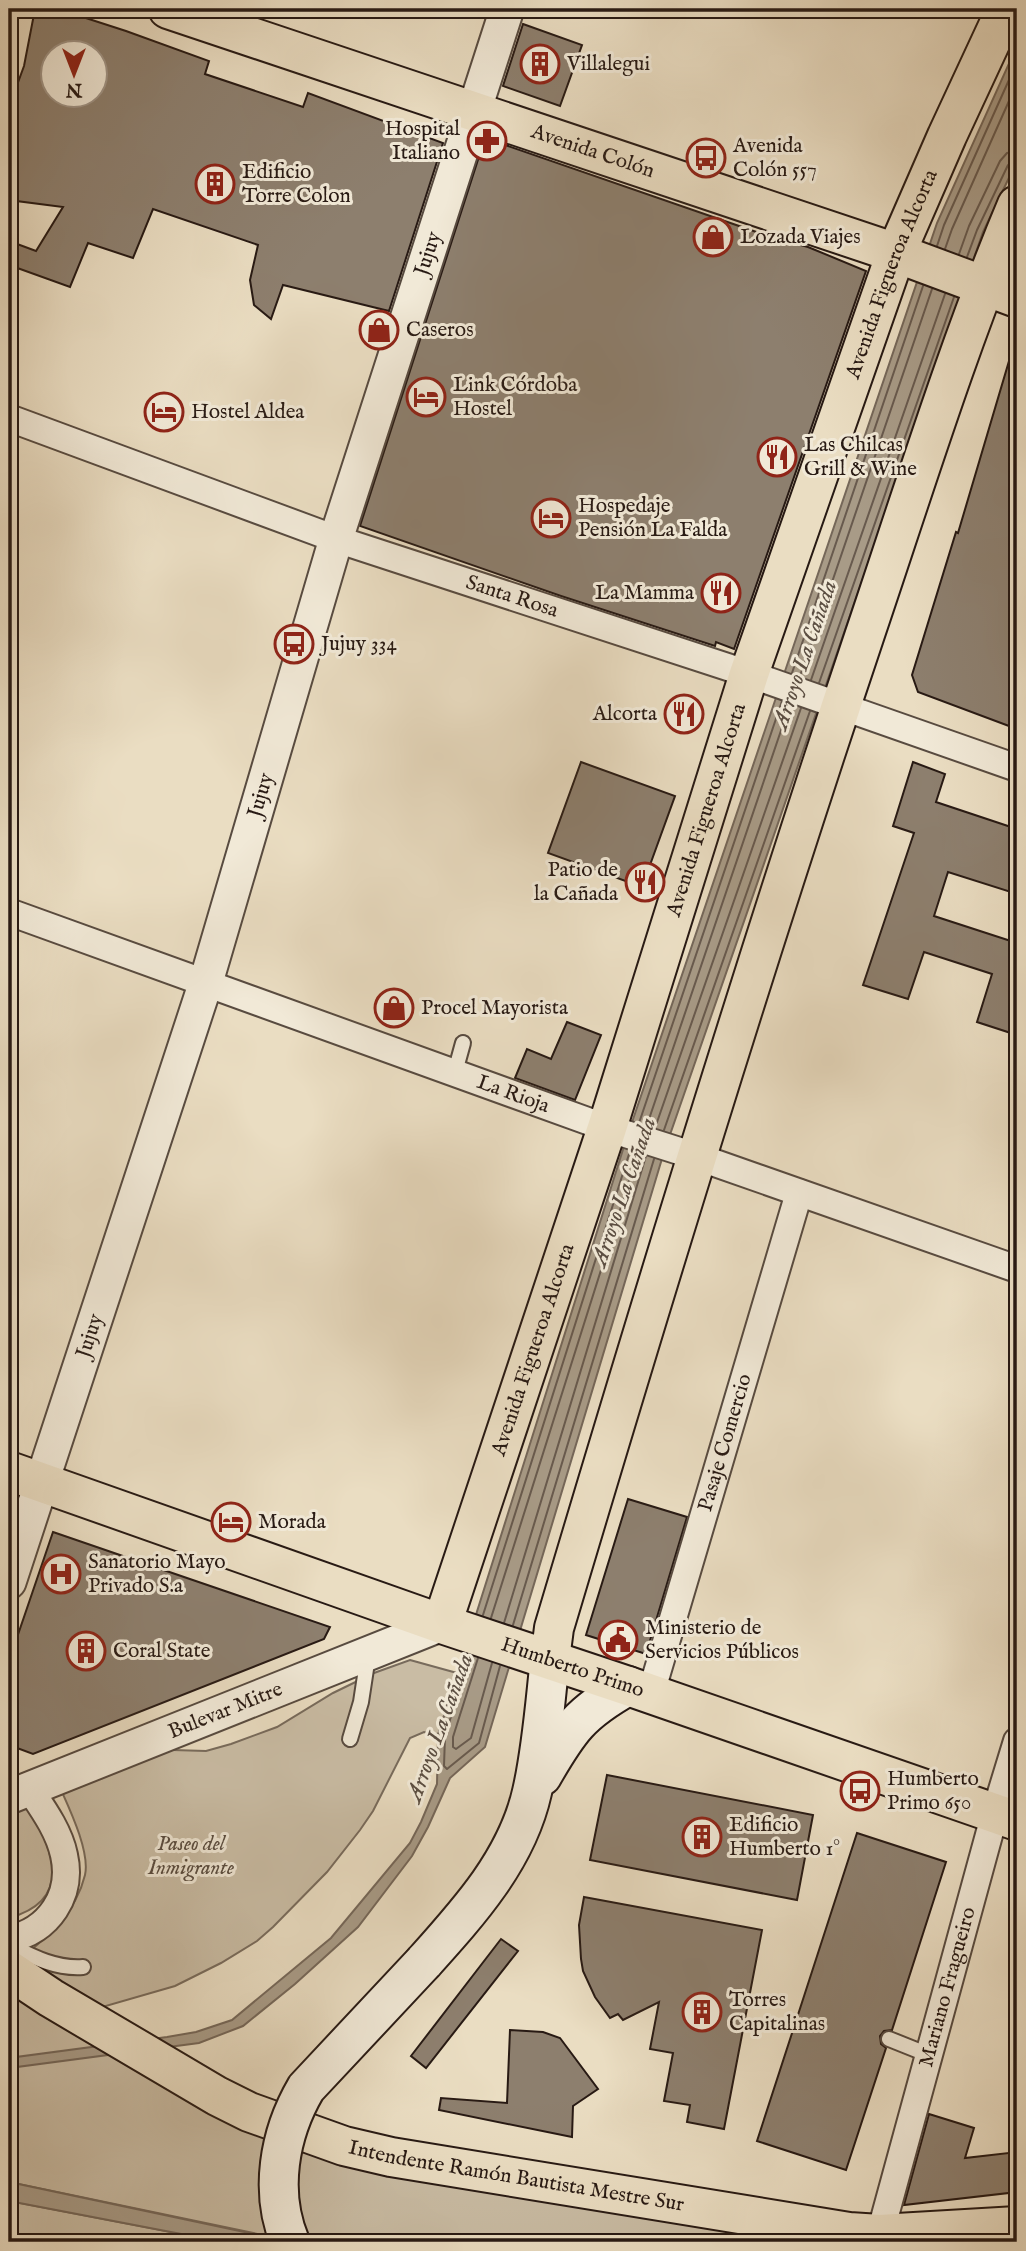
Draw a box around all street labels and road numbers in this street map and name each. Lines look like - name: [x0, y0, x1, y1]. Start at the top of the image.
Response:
- street label: Avenida Colón: [527, 118, 658, 185]
- street label: Avenida Figueroa Alcorta: [839, 165, 945, 383]
- street label: Jujuy: [408, 227, 448, 281]
- street label: Santa Rosa: [463, 569, 563, 625]
- street label: Avenida Figueroa Alcorta: [660, 699, 753, 921]
- street label: Jujuy: [241, 769, 280, 823]
- street label: La Rioja: [473, 1069, 554, 1120]
- street label: Avenida Figueroa Alcorta: [485, 1239, 581, 1460]
- street label: Jujuy: [69, 1310, 110, 1363]
- street label: Pasaje Comercio: [692, 1371, 758, 1515]
- street label: Humberto Primo: [498, 1631, 648, 1704]
- street label: Bulevar Mitre: [164, 1676, 287, 1745]
- street label: Mariano Fragueiro: [913, 1904, 982, 2070]
- street label: Intendente Ramón Bautista Mestre Sur: [346, 2134, 686, 2218]

